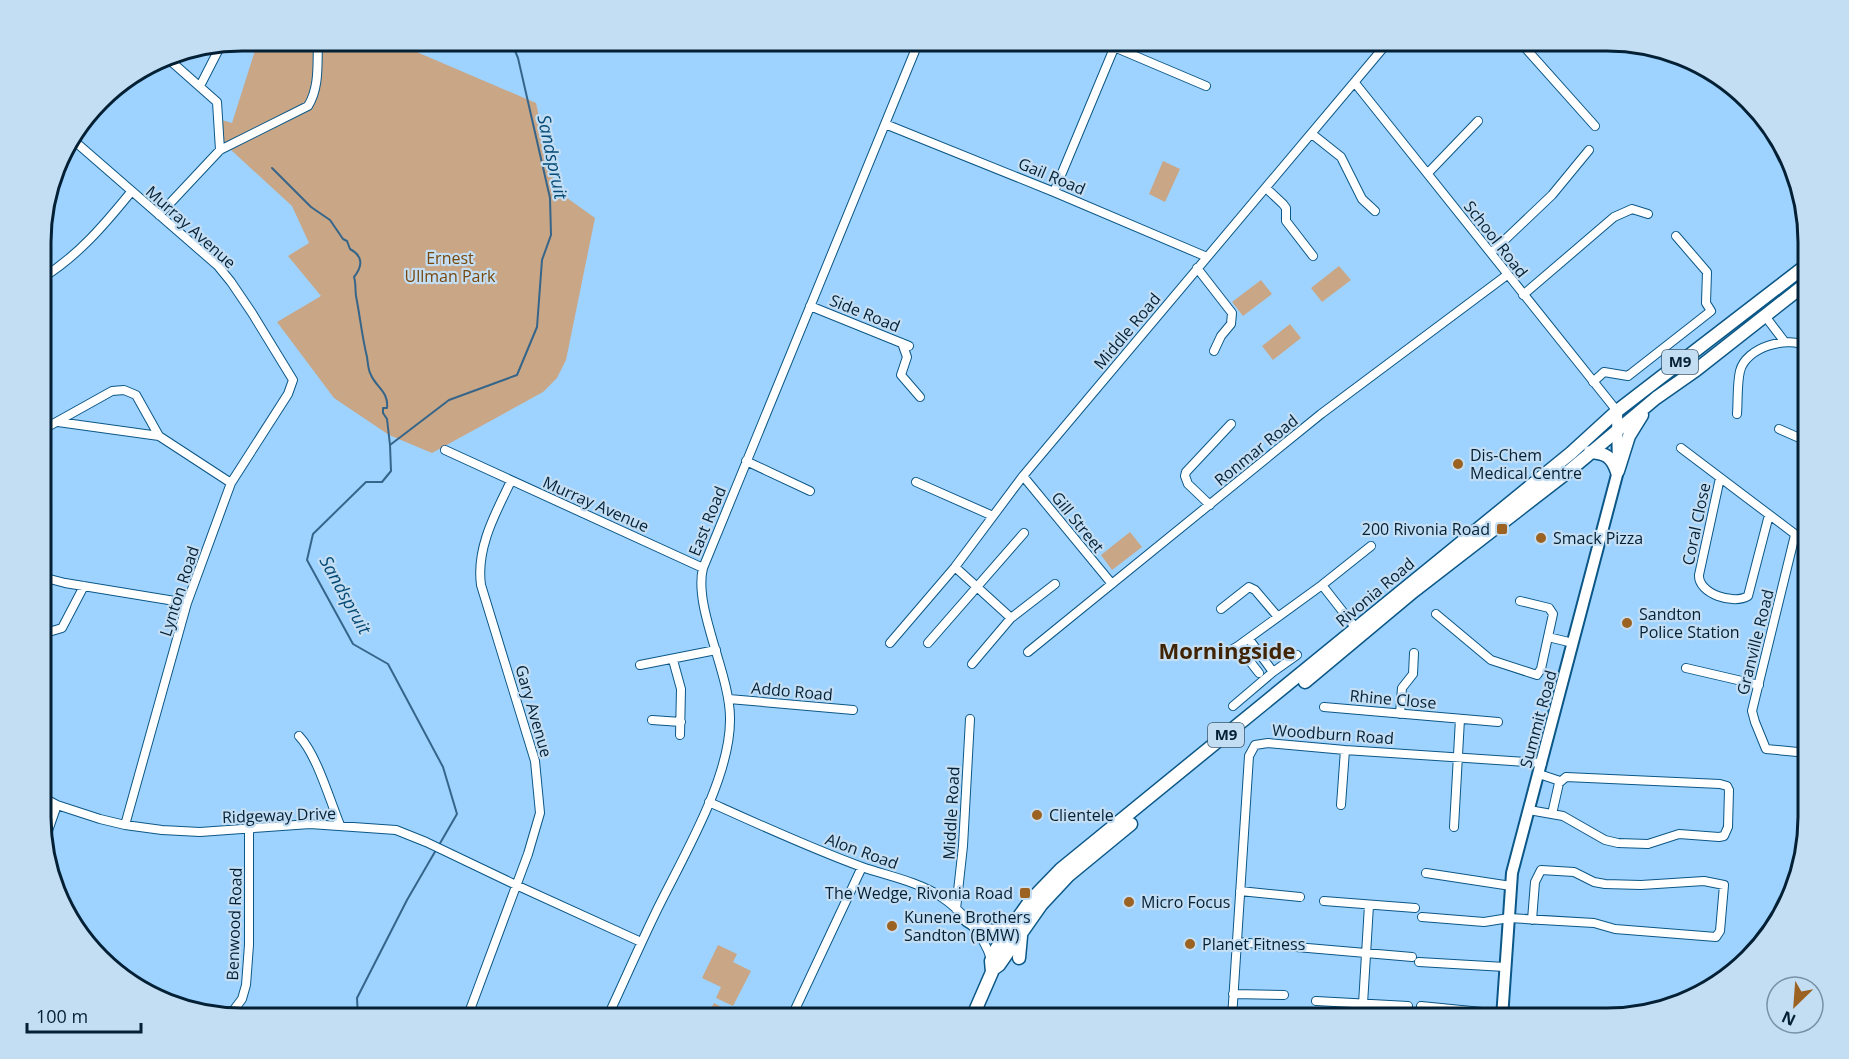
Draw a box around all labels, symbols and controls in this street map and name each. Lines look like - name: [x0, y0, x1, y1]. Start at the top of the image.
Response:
- water label: Sandspruit: [532, 112, 574, 202]
- street label: Gail Road: [1015, 152, 1089, 200]
- street label: Murray Avenue: [141, 181, 241, 273]
- street label: School Road: [1459, 196, 1533, 282]
- park label: Ernest Ullman Park: [405, 247, 496, 287]
- street label: Middle Road: [1089, 288, 1165, 374]
- street label: Side Road: [827, 289, 903, 337]
- road number: M9: [1662, 350, 1698, 374]
- street label: Ronmar Road: [1209, 409, 1303, 491]
- place label: Dis-Chem Medical Centre: [1470, 444, 1582, 484]
- marker: Dis-Chem Medical Centre: [1451, 457, 1465, 471]
- street label: Murray Avenue: [539, 471, 653, 537]
- street label: Coral Close: [1677, 481, 1715, 567]
- street label: East Road: [683, 483, 731, 559]
- street label: Gill Street: [1047, 487, 1110, 557]
- place label: 200 Rivonia Road: [1362, 518, 1490, 540]
- marker: 200 Rivonia Road: [1495, 522, 1509, 536]
- place label: Smack Pizza: [1553, 527, 1643, 549]
- marker: Smack Pizza: [1534, 531, 1548, 545]
- street label: Lynton Road: [154, 543, 204, 639]
- water label: Sandspruit: [314, 551, 378, 639]
- street label: Rivonia Road: [1331, 553, 1419, 631]
- street label: Granville Road: [1731, 587, 1779, 697]
- place label: Sandton Police Station: [1639, 603, 1740, 643]
- marker: Sandton Police Station: [1620, 616, 1634, 630]
- district label: Morningside: [1159, 635, 1295, 665]
- street label: Gary Avenue: [510, 662, 558, 760]
- street label: Summit Road: [1514, 668, 1562, 770]
- street label: Addo Road: [750, 676, 834, 706]
- street label: Rhine Close: [1349, 684, 1437, 714]
- street label: Woodburn Road: [1271, 719, 1395, 749]
- road number: M9: [1208, 723, 1244, 747]
- street label: Middle Road: [938, 766, 964, 860]
- street label: Ridgeway Drive: [222, 802, 336, 828]
- place label: Clientele: [1049, 804, 1114, 826]
- marker: Clientele: [1030, 808, 1044, 822]
- street label: Alon Road: [823, 828, 901, 874]
- street label: Benwood Road: [221, 867, 247, 981]
- place label: The Wedge, Rivonia Road: [825, 882, 1013, 904]
- marker: The Wedge, Rivonia Road: [1018, 886, 1032, 900]
- place label: Micro Focus: [1141, 891, 1230, 913]
- marker: Micro Focus: [1122, 895, 1136, 909]
- place label: Kunene Brothers Sandton (BMW): [904, 906, 1031, 946]
- marker: Kunene Brothers Sandton (BMW): [885, 919, 899, 933]
- place label: Planet Fitness: [1202, 933, 1305, 955]
- marker: Planet Fitness: [1183, 937, 1197, 951]
- north arrow: [1765, 975, 1825, 1035]
- scale bar: [27, 996, 141, 1034]
- text: 100 m: [36, 1004, 88, 1028]
- text: N: [1778, 1006, 1799, 1031]

